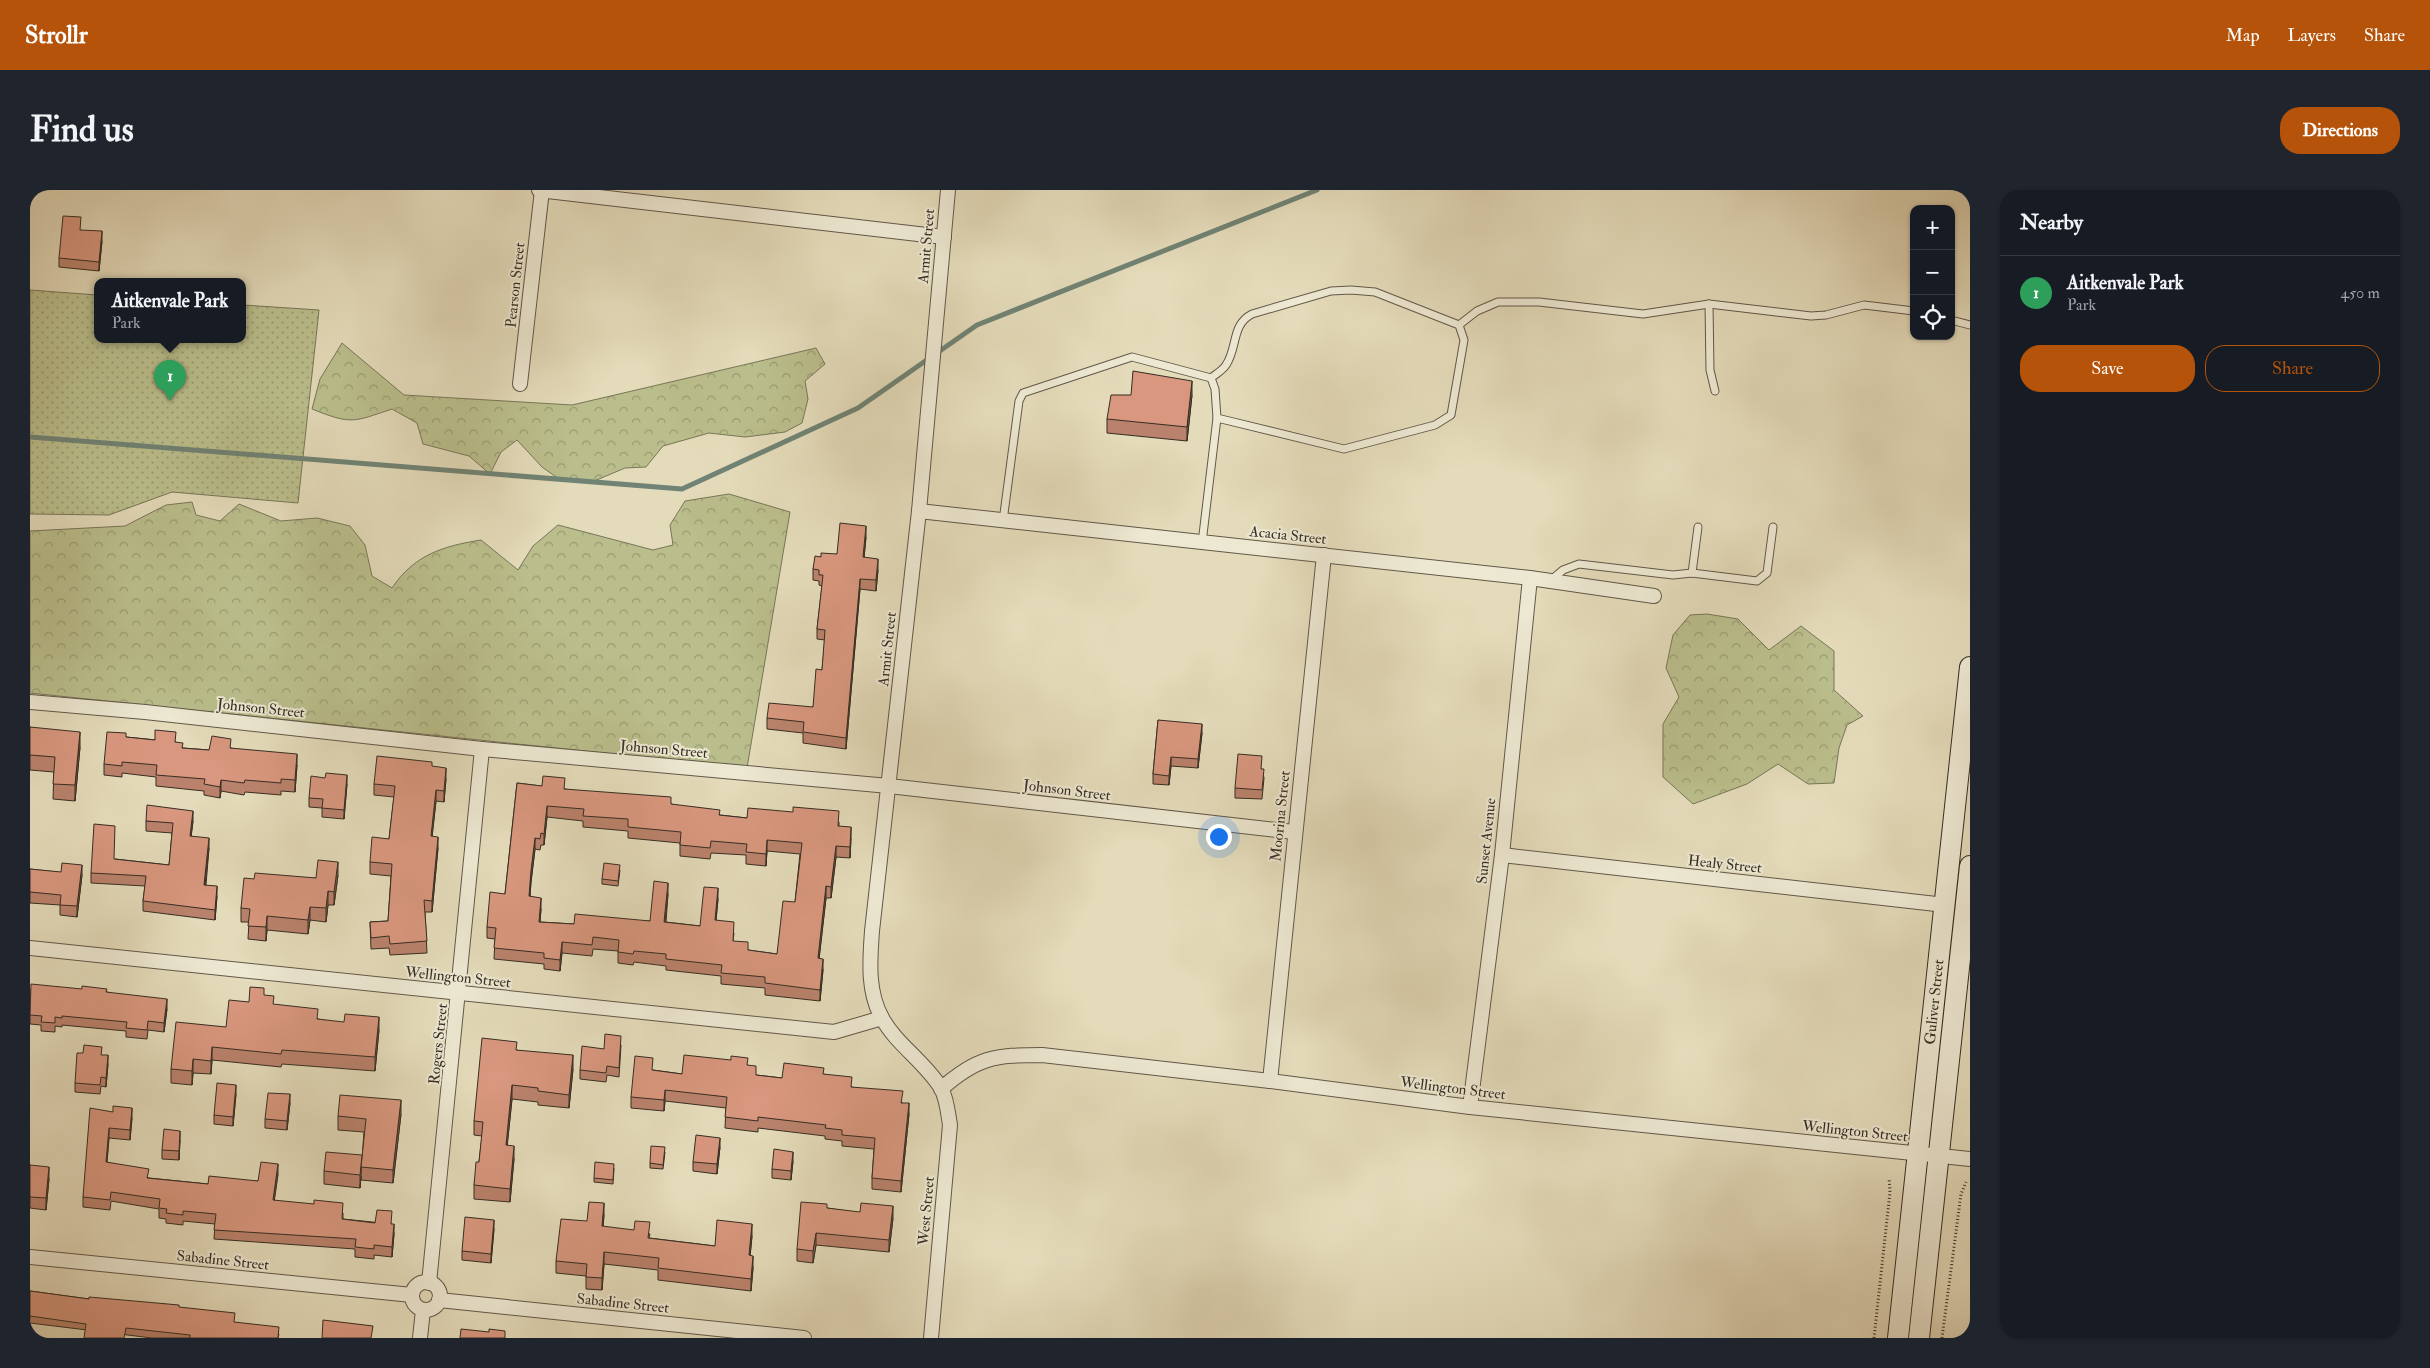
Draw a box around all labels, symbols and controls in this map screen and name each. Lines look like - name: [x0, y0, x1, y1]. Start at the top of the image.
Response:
- text: Strollr: [25, 20, 88, 51]
- text: Map: [2226, 24, 2260, 47]
- text: Layers: [2288, 24, 2336, 47]
- text: Share: [2364, 24, 2405, 47]
- button: Directions: [2280, 107, 2400, 154]
- text: Find us: [30, 108, 134, 152]
- map controls: [1910, 205, 1955, 340]
- button: +: [1910, 205, 1955, 250]
- street label: Armit Street: [914, 208, 939, 285]
- text: Nearby: [2020, 209, 2083, 236]
- street label: Pearson Street: [502, 241, 529, 329]
- button: −: [1910, 250, 1955, 295]
- text: Aitkenvale Park: [2067, 271, 2184, 295]
- popup: [94, 278, 246, 343]
- text: 1: [2033, 283, 2039, 303]
- text: 450 m: [2341, 283, 2380, 303]
- text: Aitkenvale Park: [112, 289, 228, 313]
- button: locate: [1910, 295, 1955, 340]
- text: Park: [2067, 295, 2096, 315]
- text: Park: [112, 313, 141, 333]
- button: Save: [2020, 345, 2195, 392]
- button: Share: [2205, 345, 2380, 392]
- pin: 1: [154, 360, 186, 401]
- street label: Acacia Street: [1248, 522, 1327, 549]
- street label: Armit Street: [874, 611, 901, 688]
- street label: Johnson Street: [215, 694, 306, 724]
- street label: Johnson Street: [618, 736, 709, 764]
- street label: Moorina Street: [1266, 769, 1295, 863]
- street label: Johnson Street: [1021, 776, 1112, 806]
- street label: Sunset Avenue: [1473, 797, 1500, 885]
- your location: [1206, 824, 1232, 850]
- street label: Healy Street: [1687, 851, 1763, 878]
- street label: Guliver Street: [1921, 958, 1948, 1046]
- street label: Wellington Street: [403, 962, 512, 993]
- street label: Rogers Street: [425, 1002, 452, 1086]
- street label: Wellington Street: [1398, 1072, 1507, 1104]
- street label: Wellington Street: [1800, 1116, 1909, 1147]
- street label: West Street: [914, 1175, 939, 1247]
- street label: Sabadine Street: [176, 1246, 270, 1275]
- street label: Sabadine Street: [576, 1289, 670, 1318]

